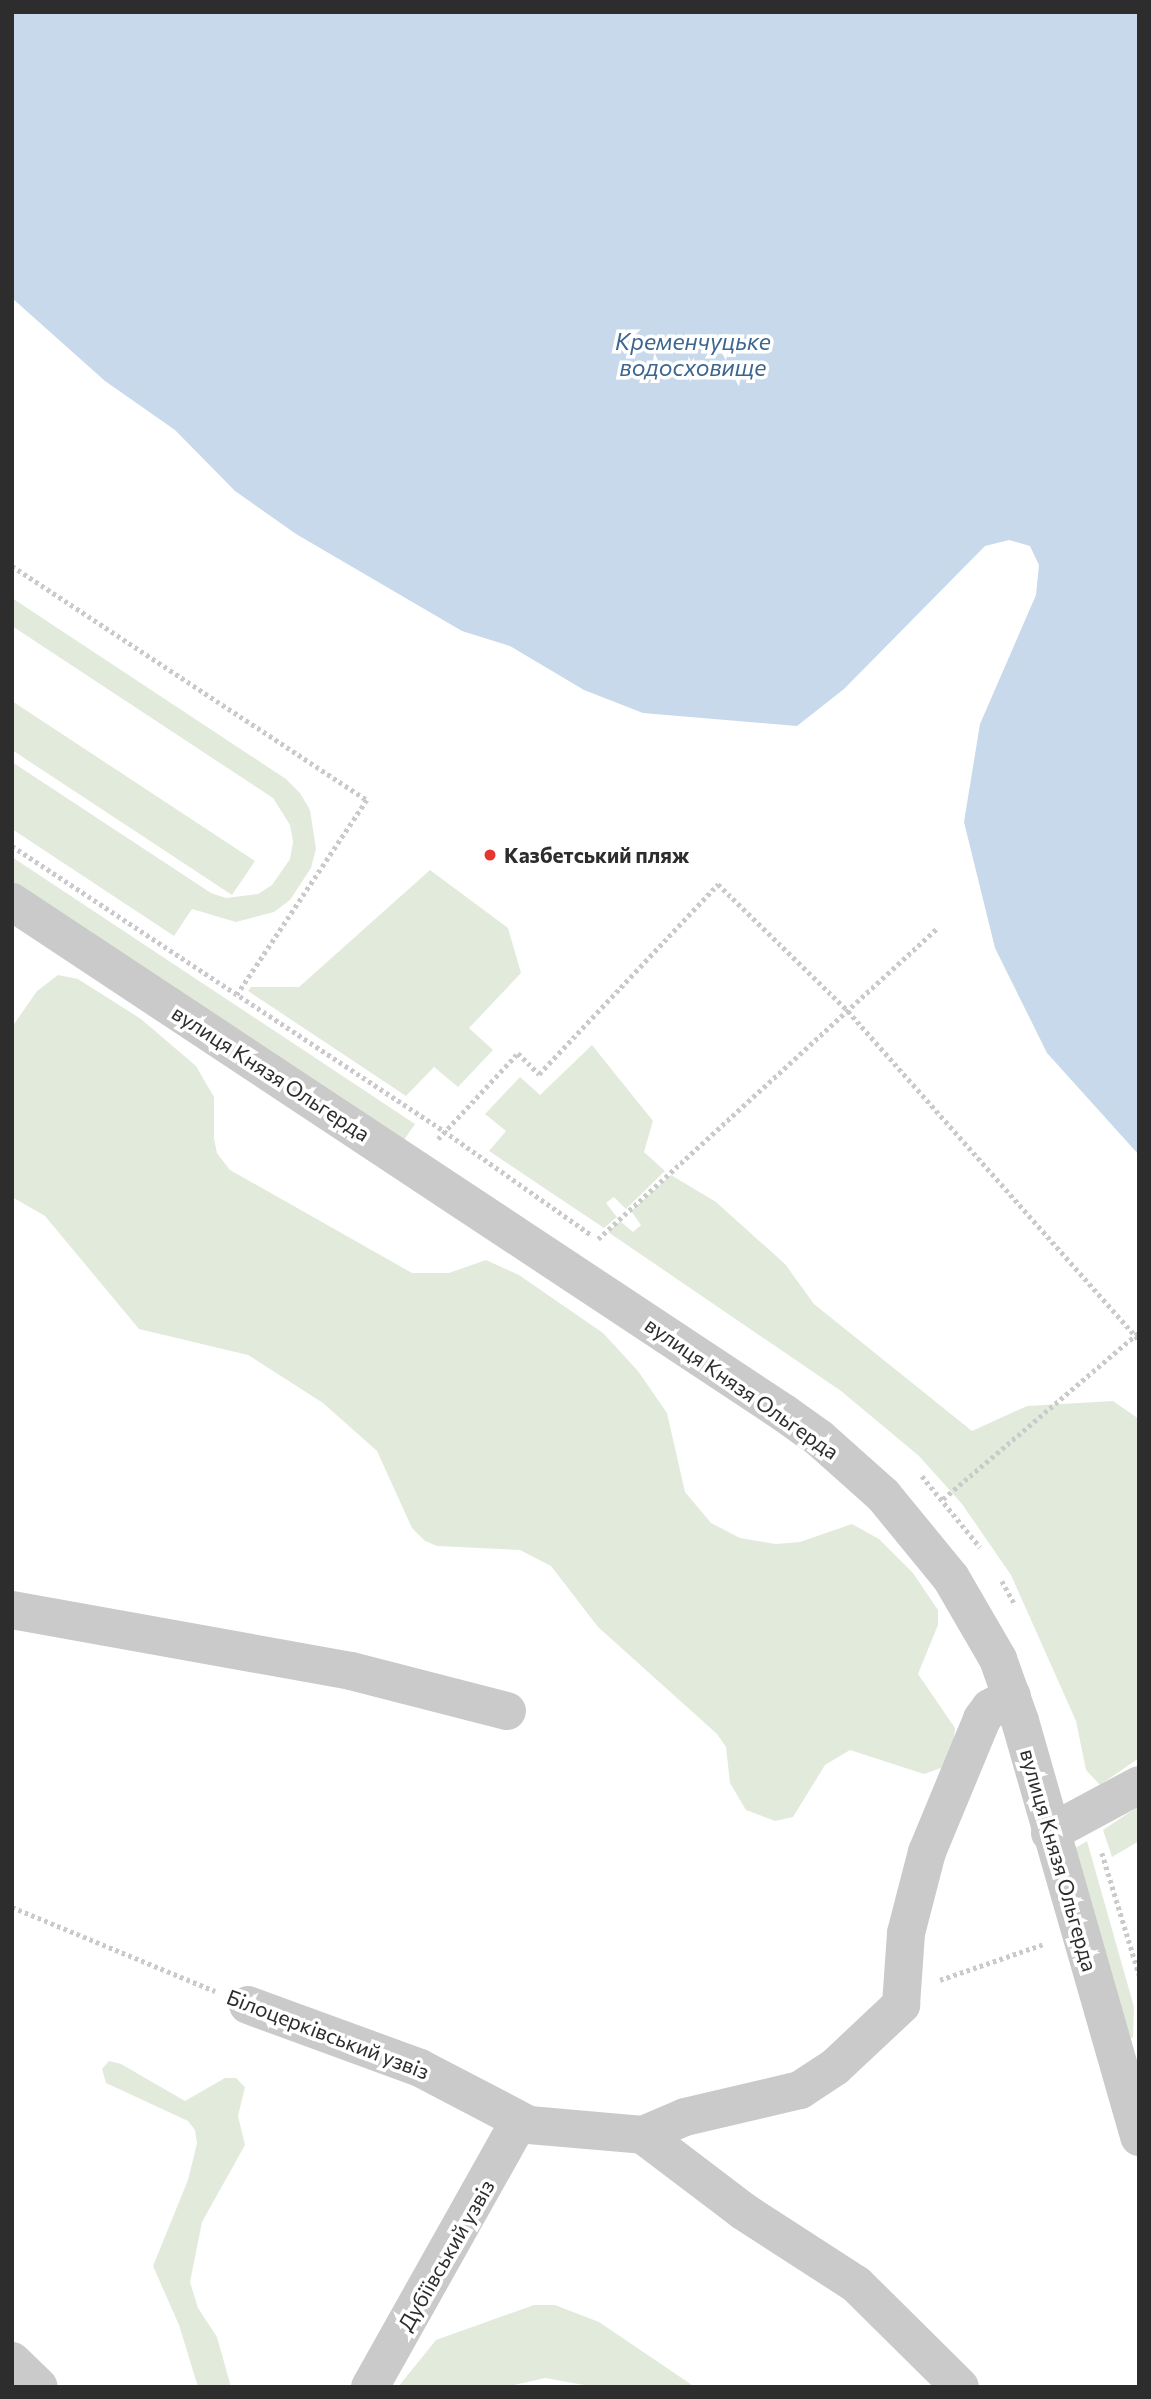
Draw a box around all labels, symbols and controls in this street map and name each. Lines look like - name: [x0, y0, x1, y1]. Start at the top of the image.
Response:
- water label: Кременчуцьке водосховище: [615, 327, 771, 381]
- place label: Казбетський пляж: [504, 842, 690, 868]
- marker: Казбетський пляж: [482, 847, 498, 863]
- street label: вулиця Князя Ольгерда: [168, 1000, 374, 1146]
- street label: вулиця Князя Ольгерда: [640, 1312, 844, 1464]
- street label: вулиця Князя Ольгерда: [1015, 1746, 1103, 1974]
- street label: Білоцерківський узвіз: [223, 1984, 433, 2084]
- street label: Дубіївський узвіз: [393, 2175, 499, 2335]

